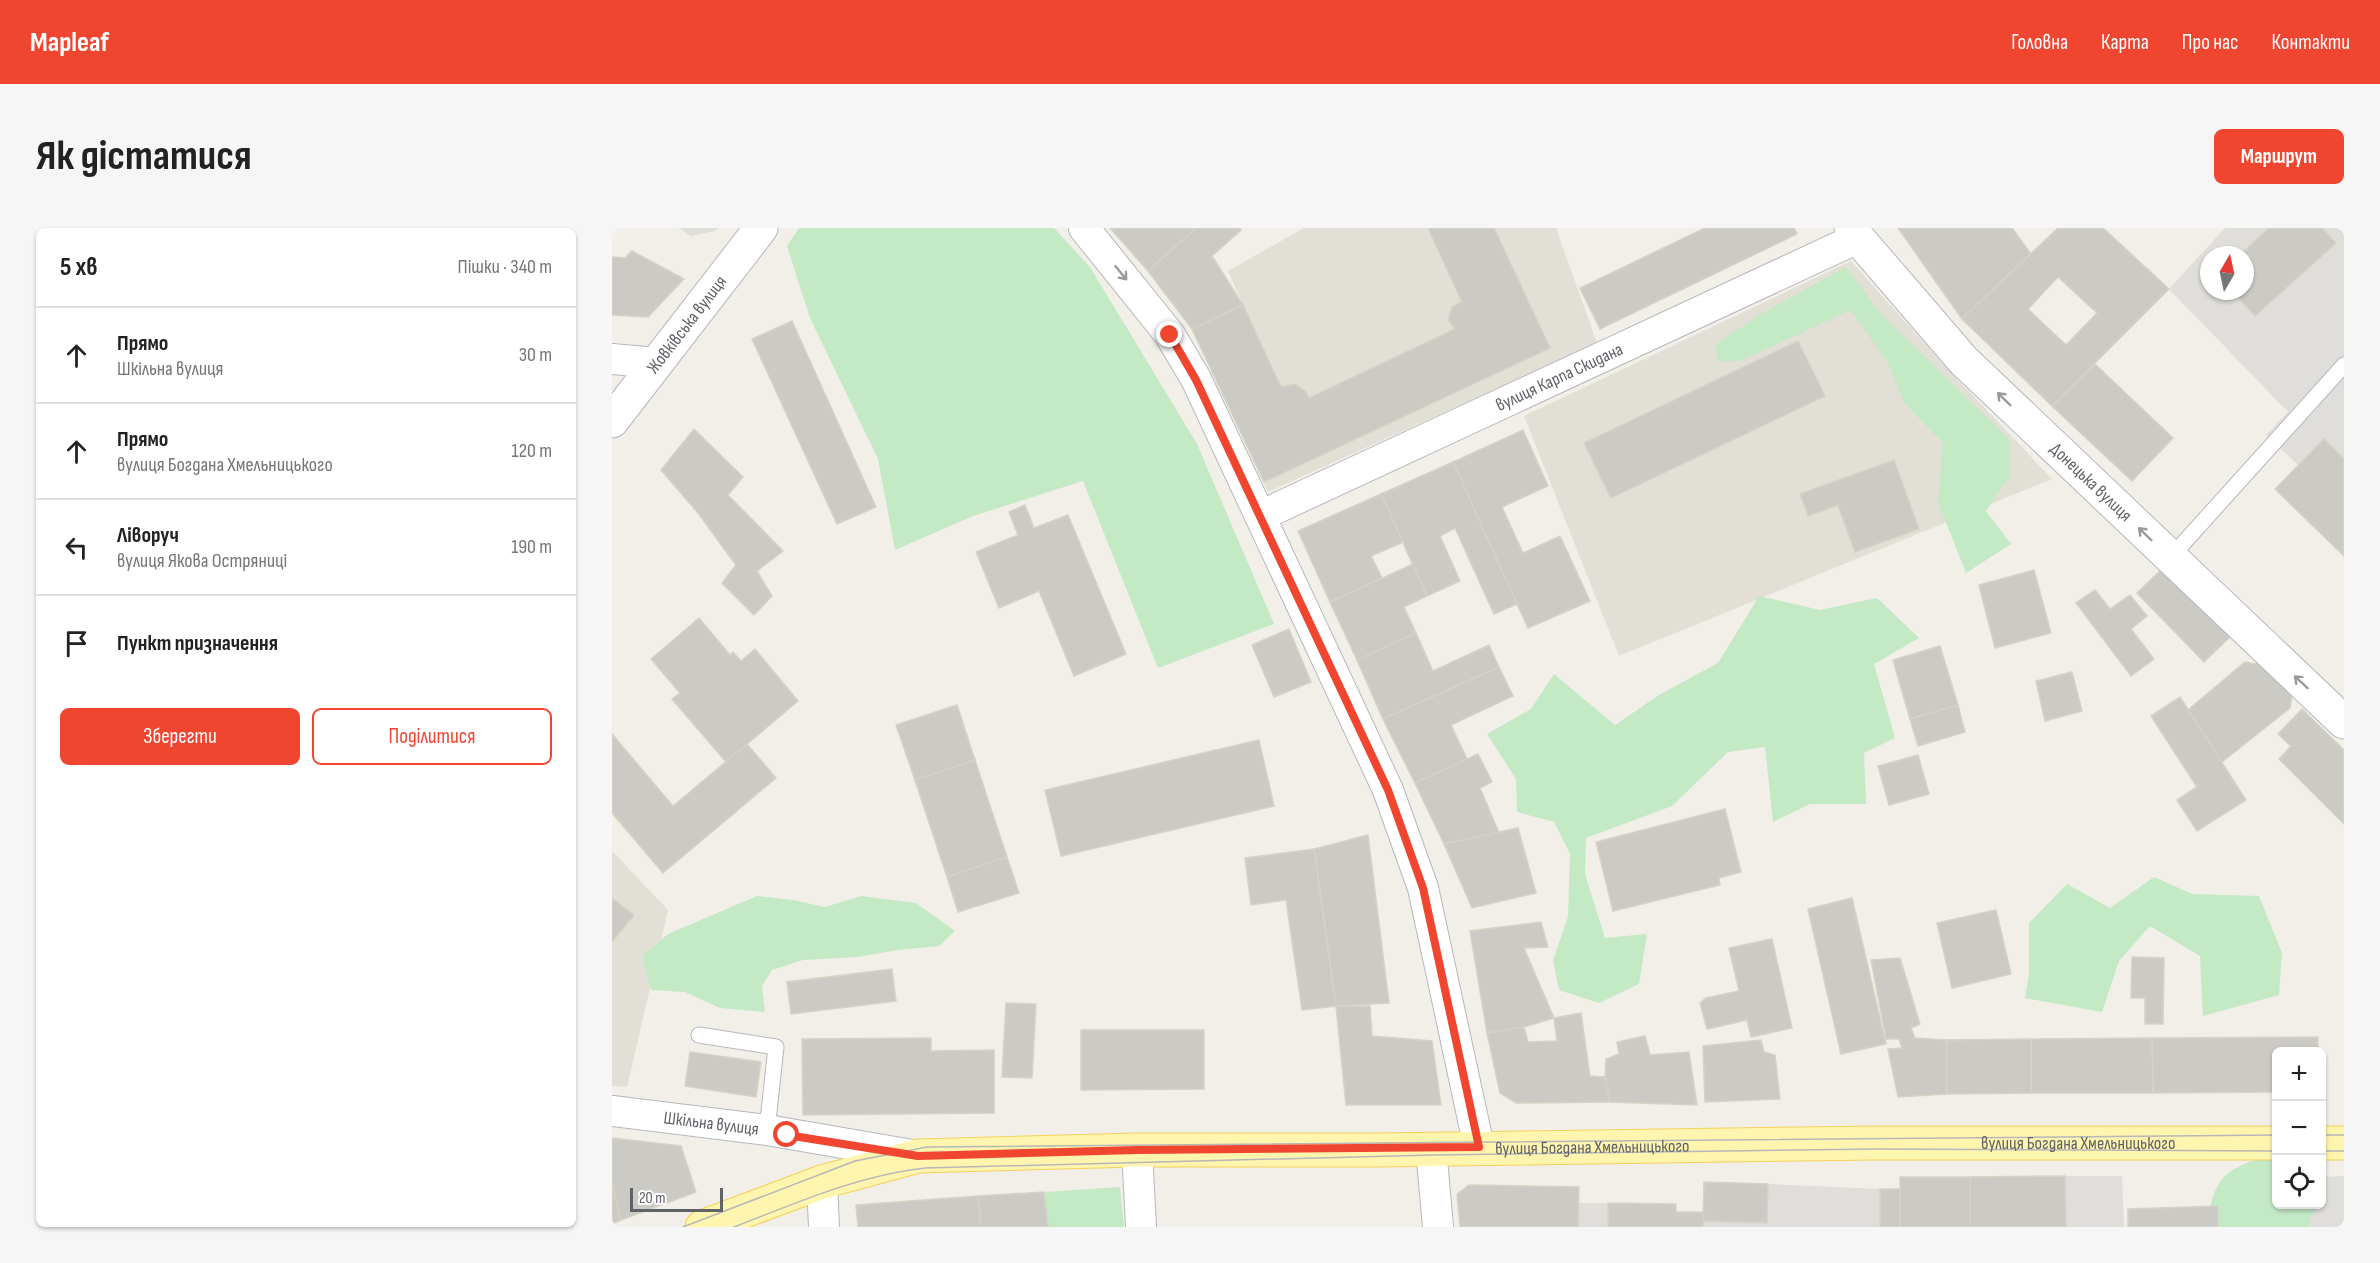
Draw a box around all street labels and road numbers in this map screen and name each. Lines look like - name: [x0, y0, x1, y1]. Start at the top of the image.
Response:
- street label: Жовківська вулиця: [642, 271, 731, 378]
- street label: вулиця Карпа Скидана: [1492, 338, 1626, 415]
- street label: Донецька вулиця: [2046, 438, 2137, 526]
- street label: Шкільна вулиця: [662, 1107, 760, 1139]
- street label: вулиця Богдана Хмельницького: [1981, 1133, 2175, 1154]
- street label: вулиця Богдана Хмельницького: [1495, 1135, 1690, 1159]

